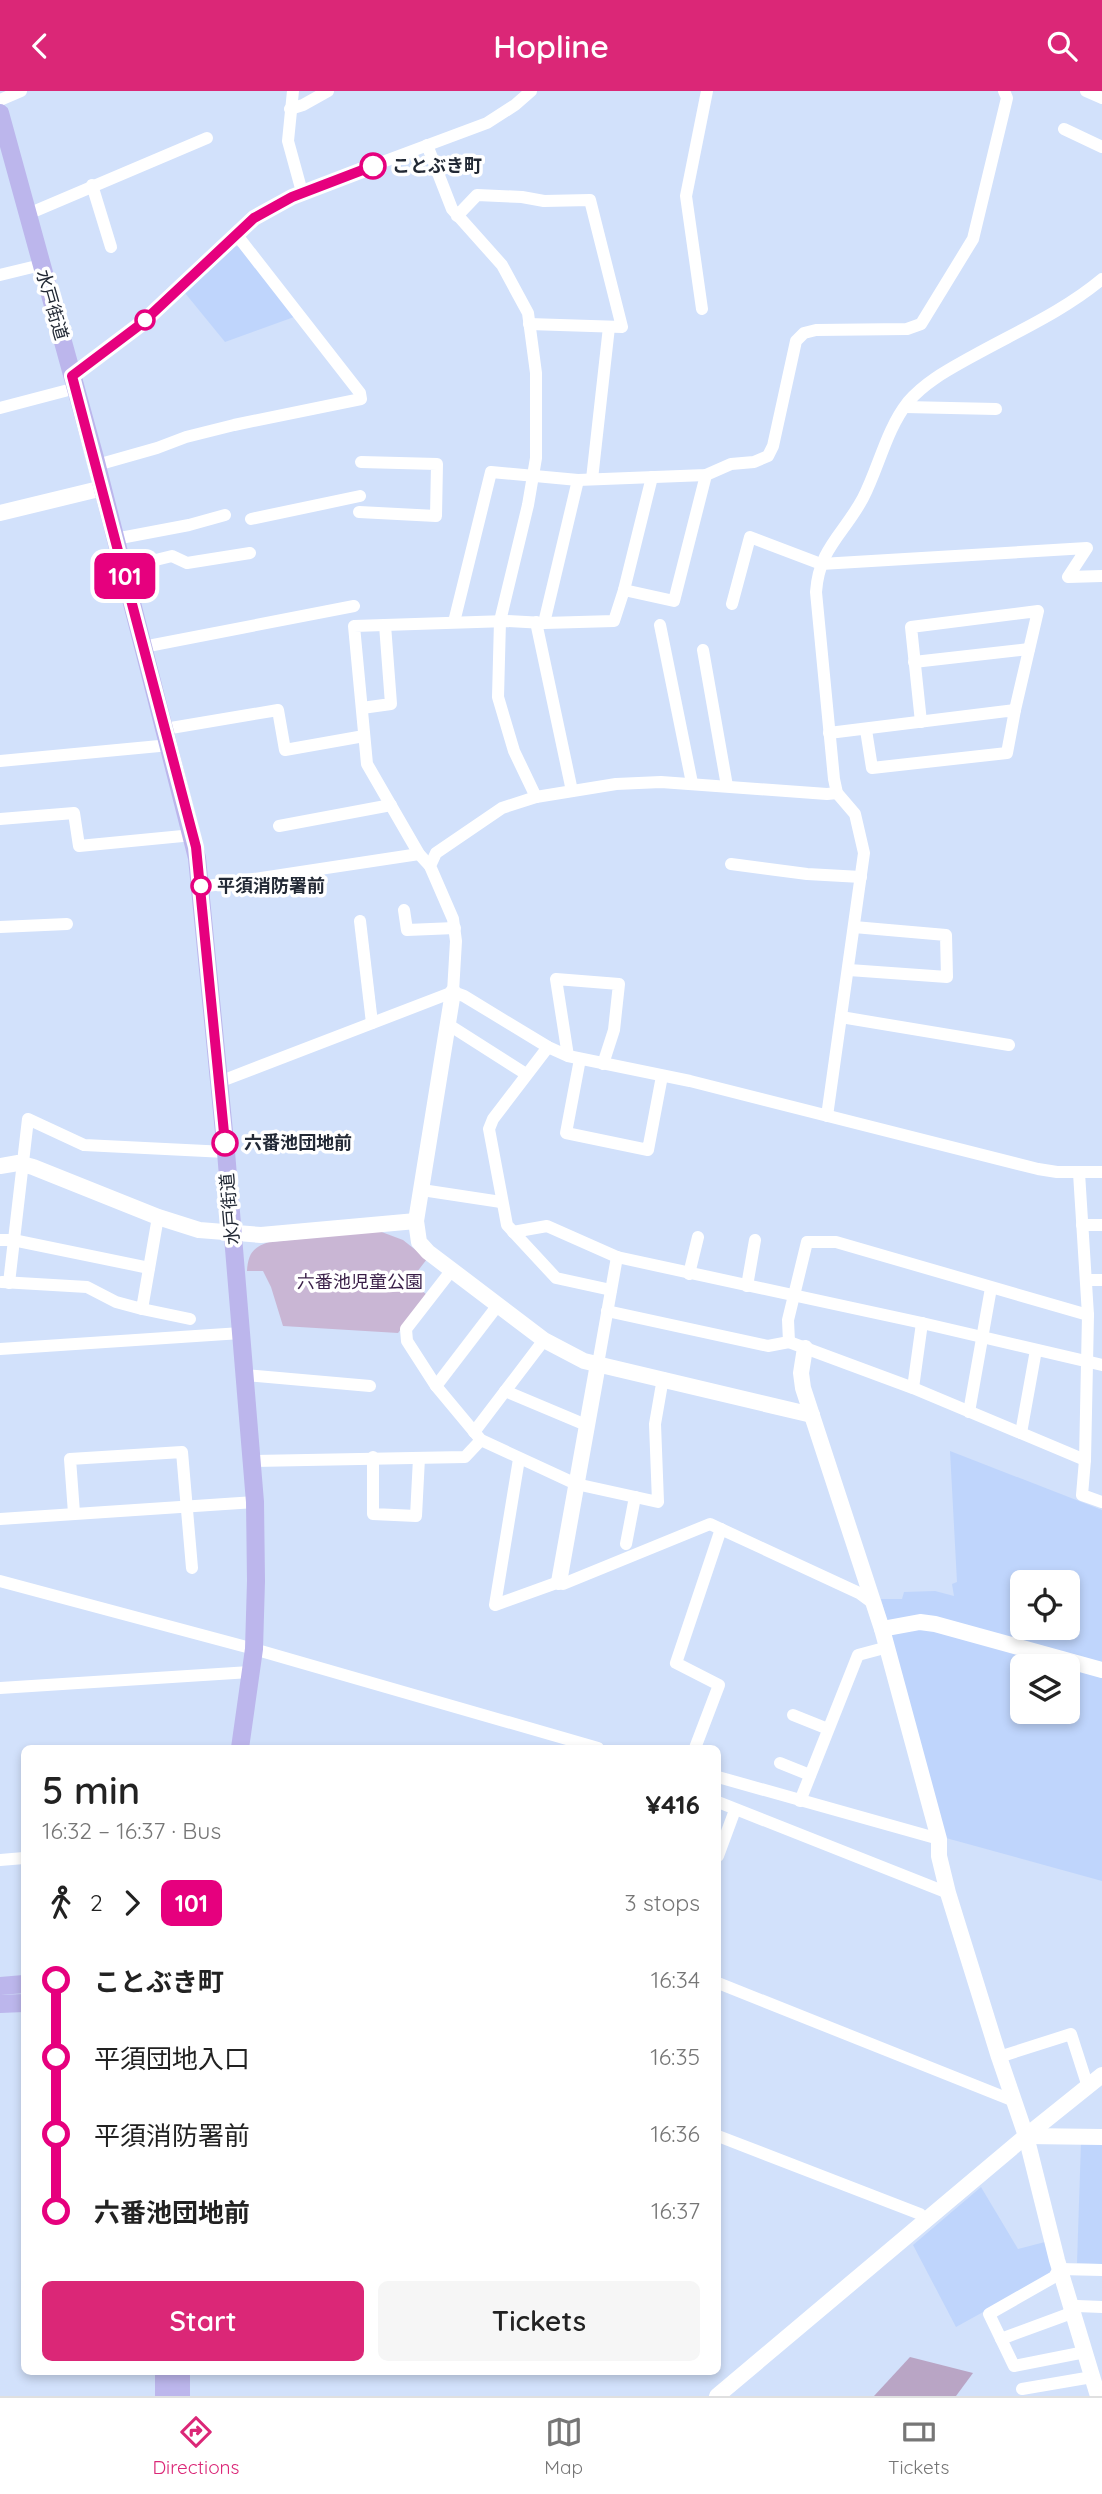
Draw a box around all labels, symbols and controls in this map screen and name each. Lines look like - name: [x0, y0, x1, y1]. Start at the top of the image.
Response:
- text: Hopline: [493, 26, 609, 66]
- icon: back: [21, 27, 59, 65]
- icon: search: [1043, 27, 1081, 65]
- marker: ことぶき町: [360, 153, 386, 179]
- place label: ことぶき町: [392, 154, 482, 177]
- street label: 水戸街道: [32, 267, 73, 343]
- unlabelled marker: [135, 310, 155, 330]
- line badge: 101: [85, 553, 165, 599]
- text: 101: [108, 561, 142, 591]
- place label: 平須消防署前: [217, 874, 325, 897]
- marker: 平須消防署前: [191, 876, 211, 896]
- marker: 六番池団地前: [212, 1130, 238, 1156]
- place label: 六番池団地前: [244, 1131, 352, 1154]
- street label: 水戸街道: [215, 1172, 244, 1246]
- park label: 六番池児童公園: [297, 1270, 423, 1293]
- map controls: [1010, 1570, 1080, 1724]
- button: locate: [1010, 1570, 1080, 1640]
- button: layers: [1010, 1654, 1080, 1724]
- text: 5 min: [42, 1766, 140, 1814]
- text: ¥416: [646, 1788, 700, 1821]
- text: 16:32 – 16:37 · Bus: [42, 1816, 221, 1845]
- icon: walk: [42, 1884, 80, 1922]
- icon: forward: [113, 1884, 151, 1922]
- text: 2: [90, 1888, 103, 1917]
- text: 101: [175, 1888, 208, 1918]
- text: 3 stops: [625, 1888, 700, 1917]
- text: ことぶき町: [94, 1965, 224, 1998]
- text: 16:34: [651, 1965, 700, 1994]
- text: 平須団地入口: [94, 2042, 250, 2075]
- text: 16:35: [650, 2042, 700, 2071]
- text: 平須消防署前: [94, 2119, 250, 2152]
- text: 16:36: [650, 2119, 700, 2148]
- text: 六番池団地前: [94, 2196, 250, 2229]
- text: 16:37: [651, 2196, 700, 2225]
- button: Start: [42, 2281, 364, 2361]
- button: Tickets: [378, 2281, 700, 2361]
- tab: Directions: [152, 2413, 240, 2479]
- tab: Map: [544, 2413, 583, 2479]
- tab: Tickets: [888, 2413, 950, 2479]

